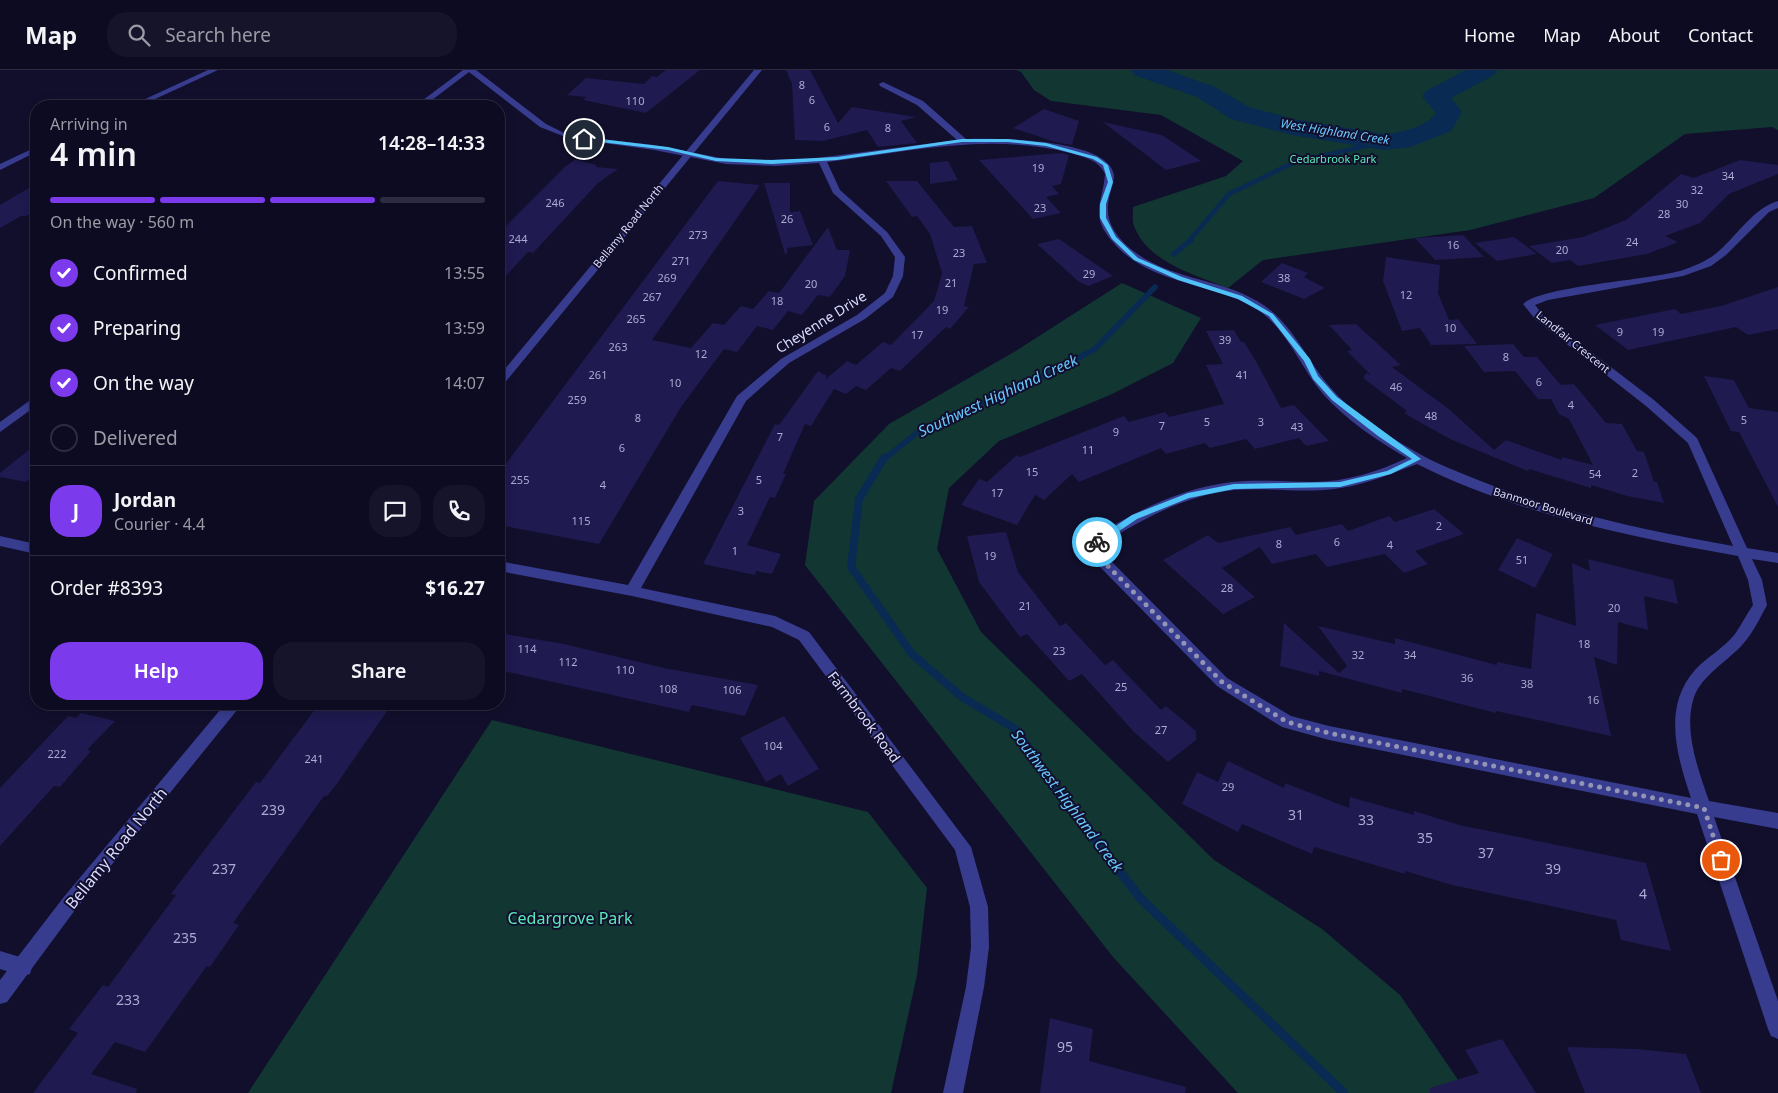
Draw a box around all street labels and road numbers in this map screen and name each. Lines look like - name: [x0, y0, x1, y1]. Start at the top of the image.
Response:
- street label: Bellamy Road North: [589, 181, 666, 271]
- street label: Cheyenne Drive: [772, 286, 870, 357]
- street label: Landfair Crescent: [1533, 307, 1613, 376]
- street label: Banmoor Boulevard: [1492, 483, 1595, 528]
- street label: Farmbrook Road: [824, 667, 905, 766]
- street label: Bellamy Road North: [60, 783, 172, 913]

